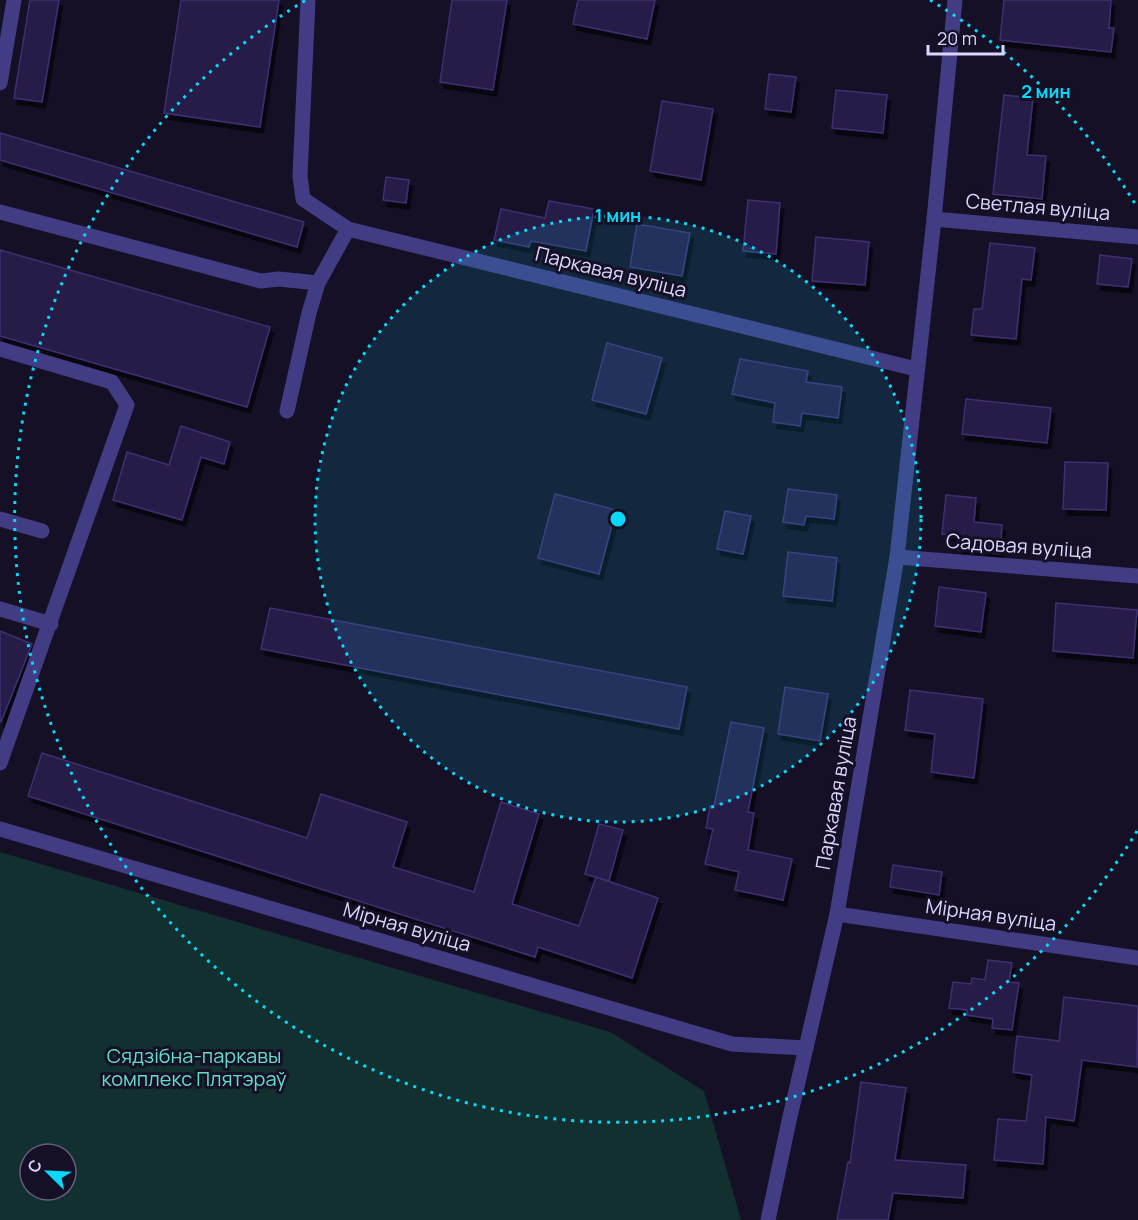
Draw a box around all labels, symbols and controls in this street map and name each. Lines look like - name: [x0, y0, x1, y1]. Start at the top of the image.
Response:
- scale bar: [928, 18, 1003, 56]
- text: 20 m: [937, 26, 977, 50]
- text: 2 мин: [1021, 79, 1071, 103]
- street label: Светлая вуліца: [965, 187, 1111, 226]
- text: 1 мин: [595, 203, 641, 227]
- street label: Паркавая вуліца: [533, 240, 690, 303]
- centre of rings: [608, 509, 628, 529]
- street label: Садовая вуліца: [945, 527, 1093, 564]
- street label: Паркавая вуліца: [809, 714, 862, 872]
- street label: Мірная вуліца: [924, 892, 1058, 937]
- street label: Мірная вуліца: [340, 895, 474, 958]
- park label: Сядзібна-паркавы комплекс Плятэраў: [101, 1042, 287, 1092]
- north arrow: [18, 1142, 78, 1202]
- text: С: [22, 1156, 47, 1176]

